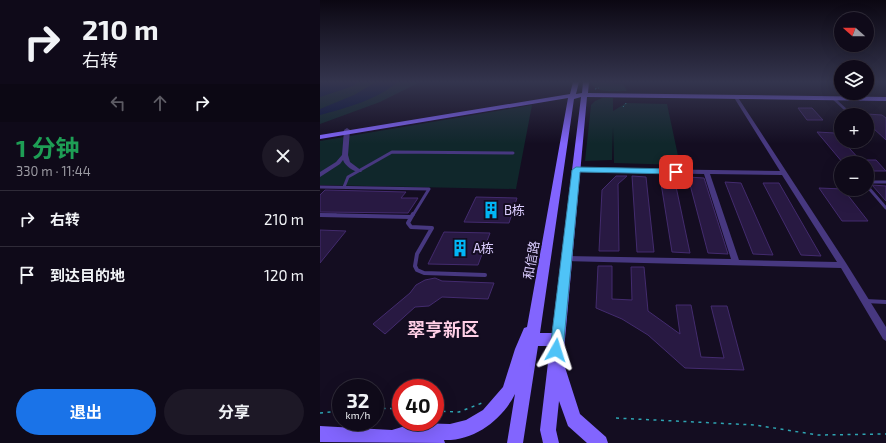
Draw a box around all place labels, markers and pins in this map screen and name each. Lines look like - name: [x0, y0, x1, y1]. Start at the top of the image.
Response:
- pin: [659, 155, 693, 189]
- building icon: B栋: [481, 200, 501, 220]
- place label: B栋: [504, 202, 525, 218]
- building icon: A栋: [450, 238, 470, 258]
- place label: A栋: [473, 240, 494, 256]

